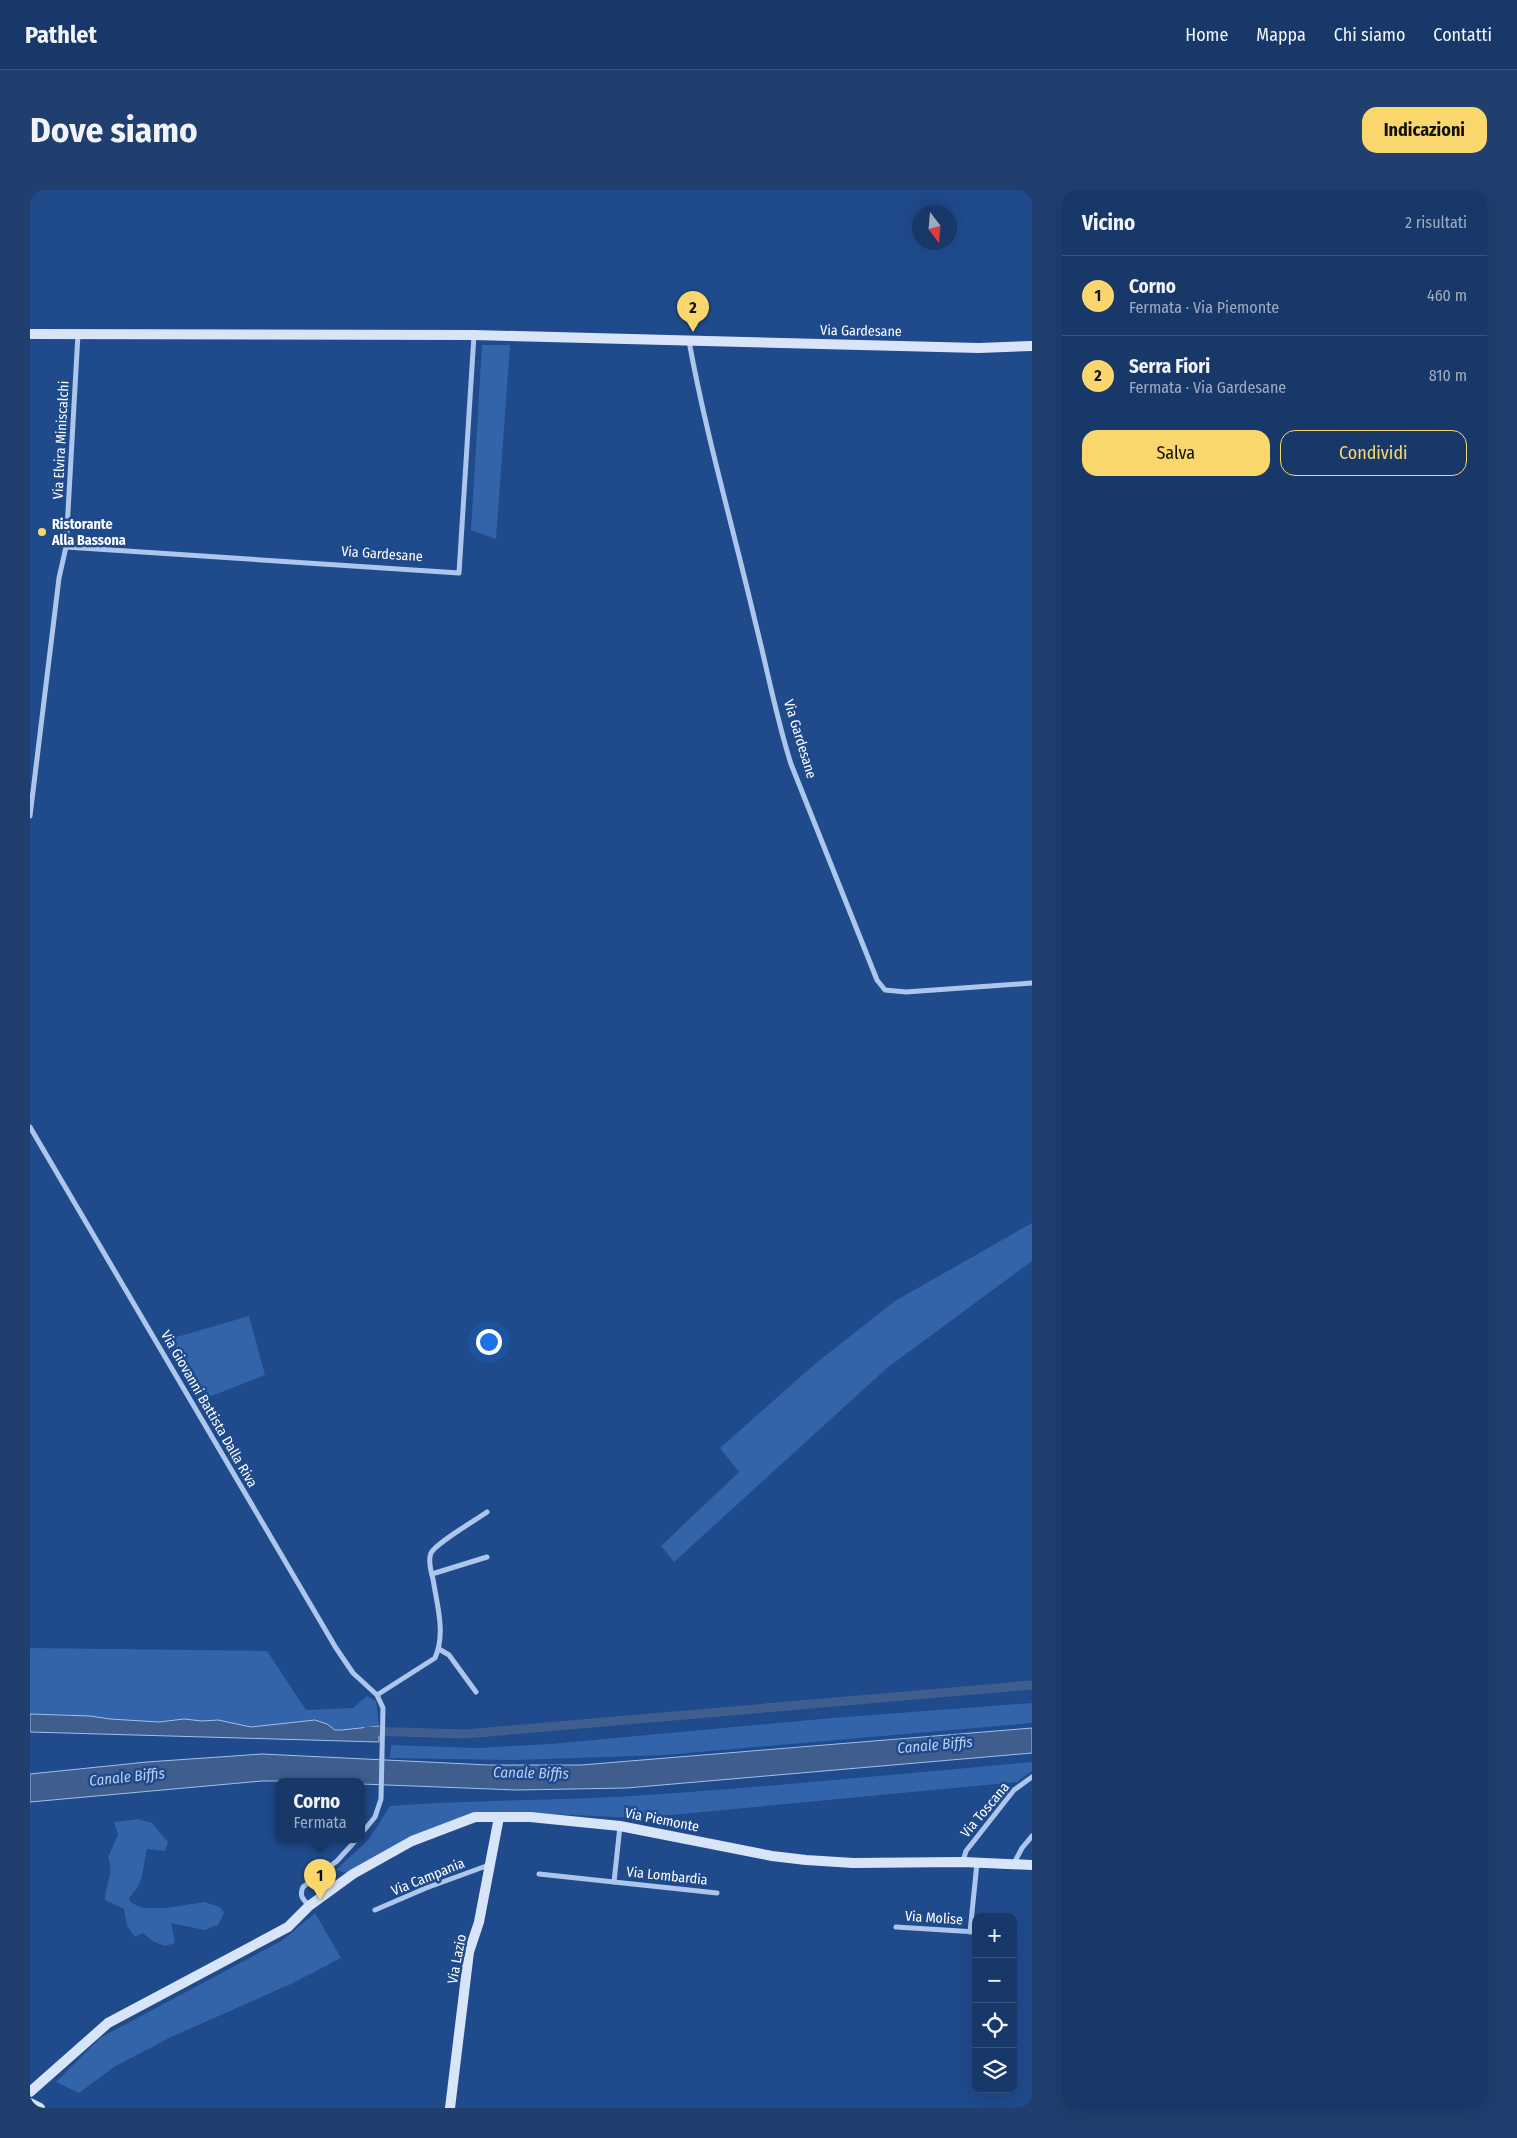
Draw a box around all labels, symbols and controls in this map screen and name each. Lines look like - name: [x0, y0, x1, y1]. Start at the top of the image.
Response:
- text: Pathlet: [25, 21, 97, 49]
- text: Home: [1185, 24, 1228, 46]
- text: Mappa: [1256, 24, 1306, 46]
- text: Chi siamo: [1334, 24, 1405, 46]
- text: Contatti: [1433, 24, 1492, 46]
- button: Indicazioni: [1362, 107, 1487, 153]
- text: Dove siamo: [30, 109, 198, 151]
- north arrow: [912, 205, 957, 250]
- text: Vicino: [1082, 210, 1135, 236]
- text: 2 risultati: [1405, 213, 1467, 232]
- text: Corno: [1129, 275, 1176, 298]
- text: 1: [1095, 286, 1101, 305]
- text: 460 m: [1427, 286, 1467, 305]
- pin: 2: [677, 291, 709, 332]
- text: Fermata · Via Piemonte: [1129, 298, 1279, 317]
- street label: Via Gardesane: [820, 322, 902, 340]
- text: Serra Fiori: [1129, 355, 1210, 378]
- text: 2: [1094, 366, 1102, 385]
- text: 810 m: [1429, 366, 1467, 385]
- text: Fermata · Via Gardesane: [1129, 378, 1286, 397]
- street label: Via Elvira Miniscalchi: [49, 380, 73, 500]
- button: Salva: [1082, 430, 1270, 476]
- button: Condividi: [1280, 430, 1467, 476]
- place label: Ristorante Alla Bassona: [51, 516, 126, 549]
- marker: Ristorante Alla Bassona: [36, 526, 48, 538]
- street label: Via Gardesane: [341, 543, 423, 565]
- street label: Via Gardesane: [780, 697, 820, 781]
- street label: Via Giovanni Battista Dalla Riva: [157, 1328, 261, 1491]
- your location: [476, 1329, 502, 1355]
- water label: Canale Biffis: [896, 1733, 974, 1757]
- water label: Canale Biffis: [493, 1763, 570, 1783]
- water label: Canale Biffis: [88, 1764, 166, 1790]
- popup: [275, 1778, 365, 1843]
- street label: Via Toscana: [957, 1779, 1013, 1841]
- text: Corno: [293, 1790, 340, 1813]
- street label: Via Piemonte: [623, 1804, 701, 1836]
- text: Fermata: [293, 1813, 347, 1832]
- street label: Via Campania: [389, 1855, 467, 1899]
- pin: 1: [304, 1859, 336, 1900]
- street label: Via Lombardia: [626, 1863, 708, 1889]
- street label: Via Molise: [904, 1907, 964, 1929]
- map controls: [972, 1913, 1017, 2093]
- button: +: [972, 1913, 1017, 1958]
- street label: Via Lazio: [444, 1933, 470, 1985]
- button: −: [972, 1958, 1017, 2003]
- button: locate: [972, 2003, 1017, 2048]
- button: layers: [972, 2048, 1017, 2093]

